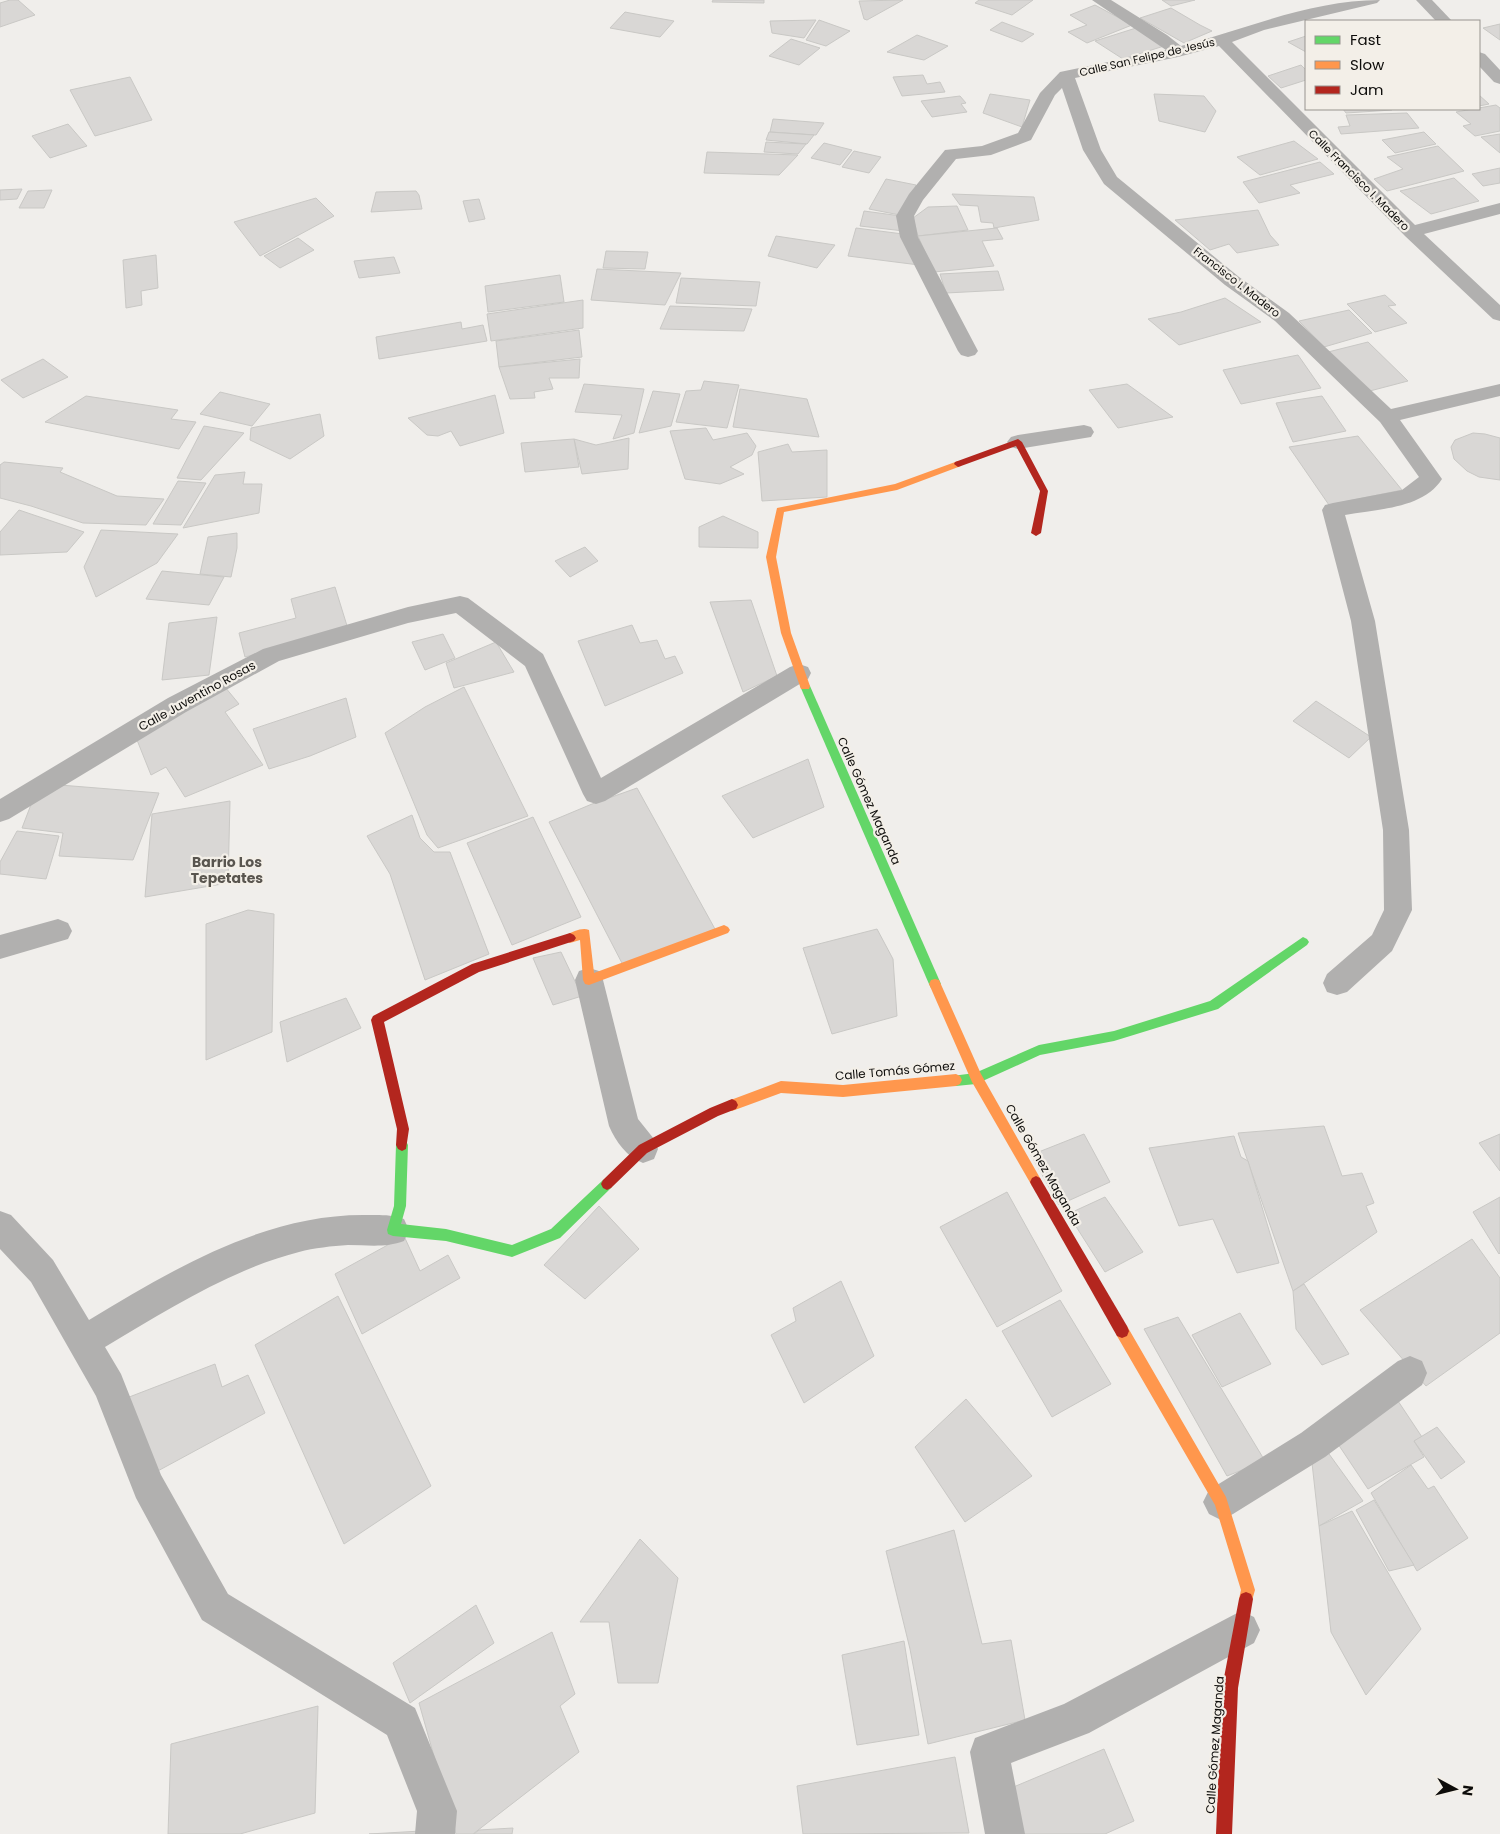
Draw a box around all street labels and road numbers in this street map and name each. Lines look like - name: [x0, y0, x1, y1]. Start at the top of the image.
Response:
- street label: Calle San Felipe de Jesús: [1078, 34, 1216, 80]
- street label: Calle Francisco I. Madero: [1305, 126, 1413, 234]
- street label: Francisco I. Madero: [1190, 243, 1284, 321]
- street label: Calle Juventino Rosas: [135, 656, 258, 735]
- street label: Calle Gómez Maganda: [834, 734, 905, 867]
- street label: Calle Tomás Gómez: [834, 1057, 956, 1084]
- street label: Calle Gómez Maganda: [1002, 1101, 1085, 1229]
- street label: Calle Gómez Maganda: [1201, 1676, 1228, 1814]

